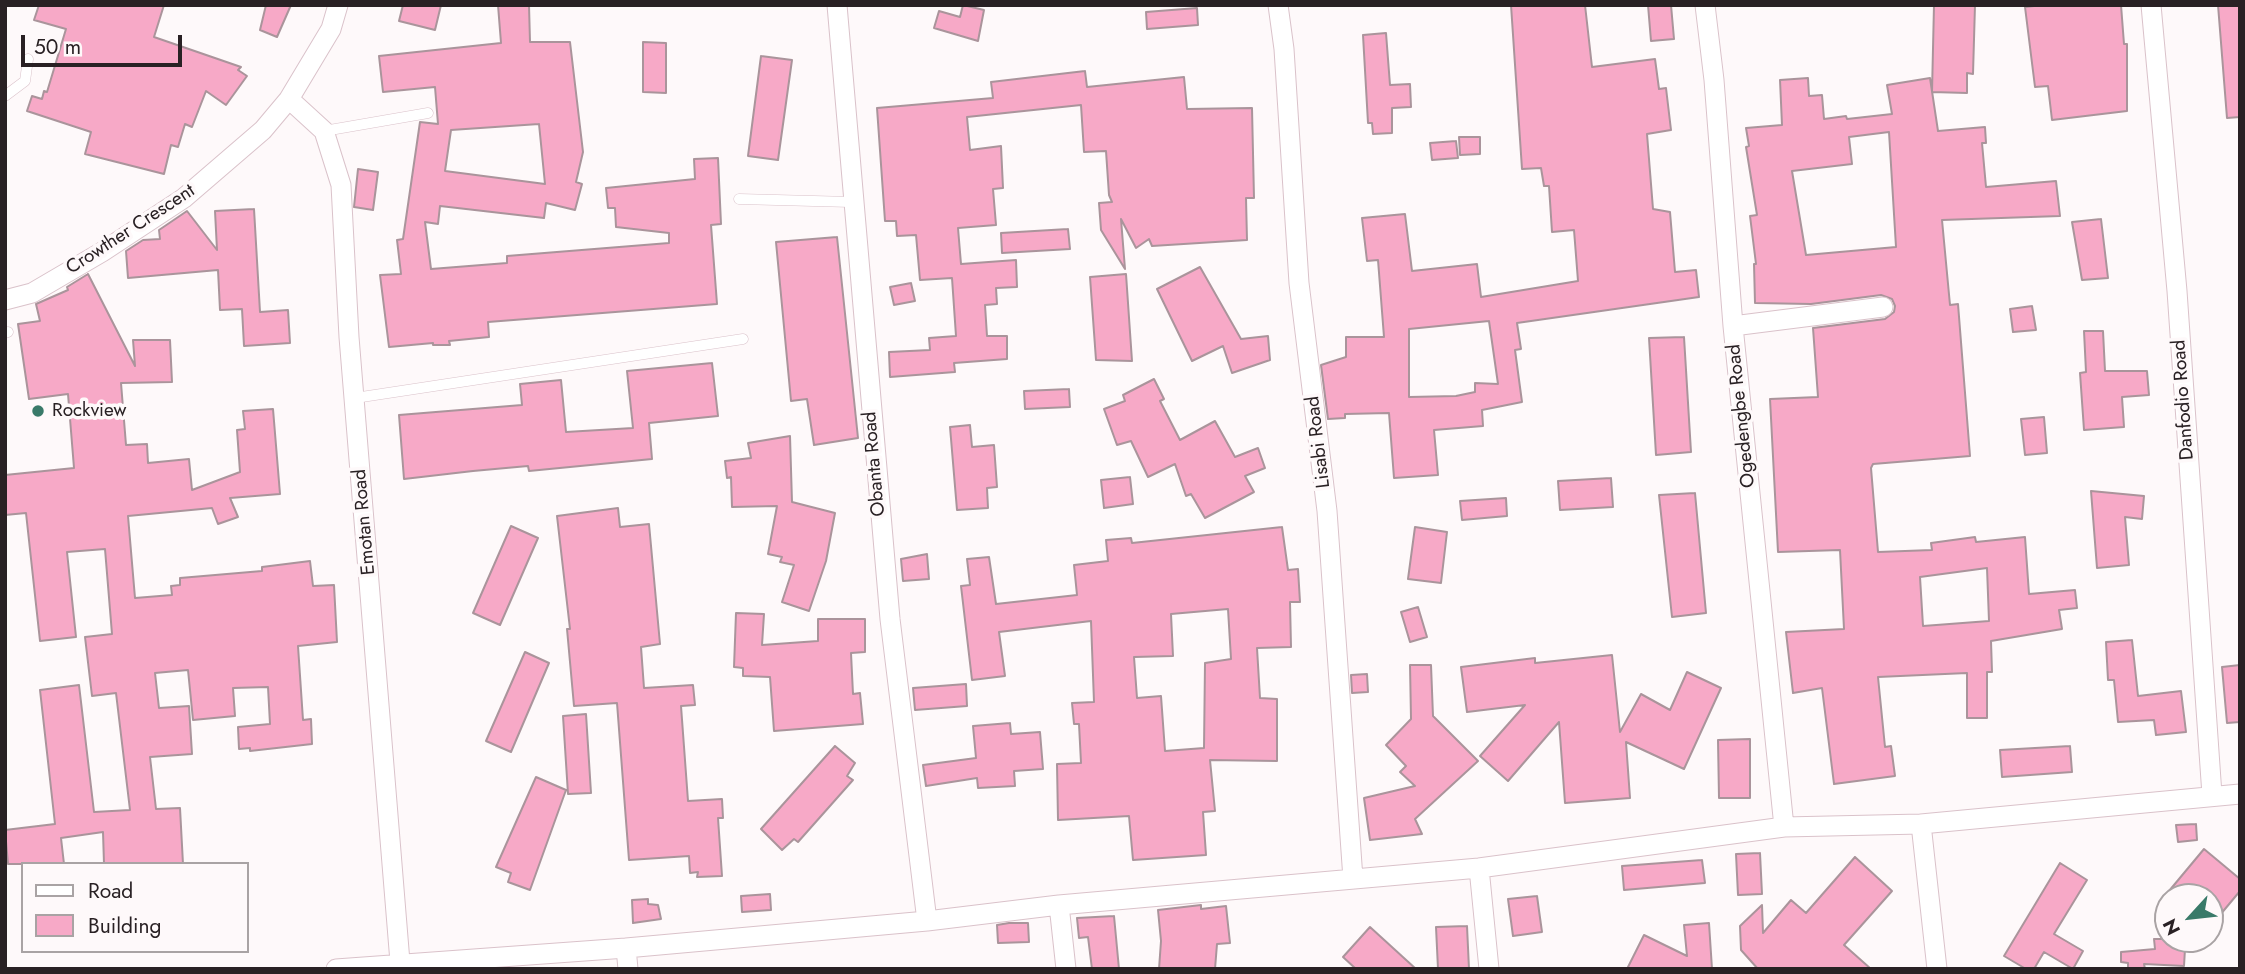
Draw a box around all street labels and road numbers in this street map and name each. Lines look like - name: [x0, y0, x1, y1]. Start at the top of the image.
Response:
- street label: Crowther Crescent: [62, 180, 200, 280]
- street label: Danfodio Road: [2168, 339, 2200, 461]
- street label: Ogedengbe Road: [1723, 343, 1761, 489]
- street label: Lisabi Road: [1302, 395, 1336, 489]
- street label: Obanta Road: [859, 411, 891, 517]
- street label: Emotan Road: [349, 468, 381, 576]

